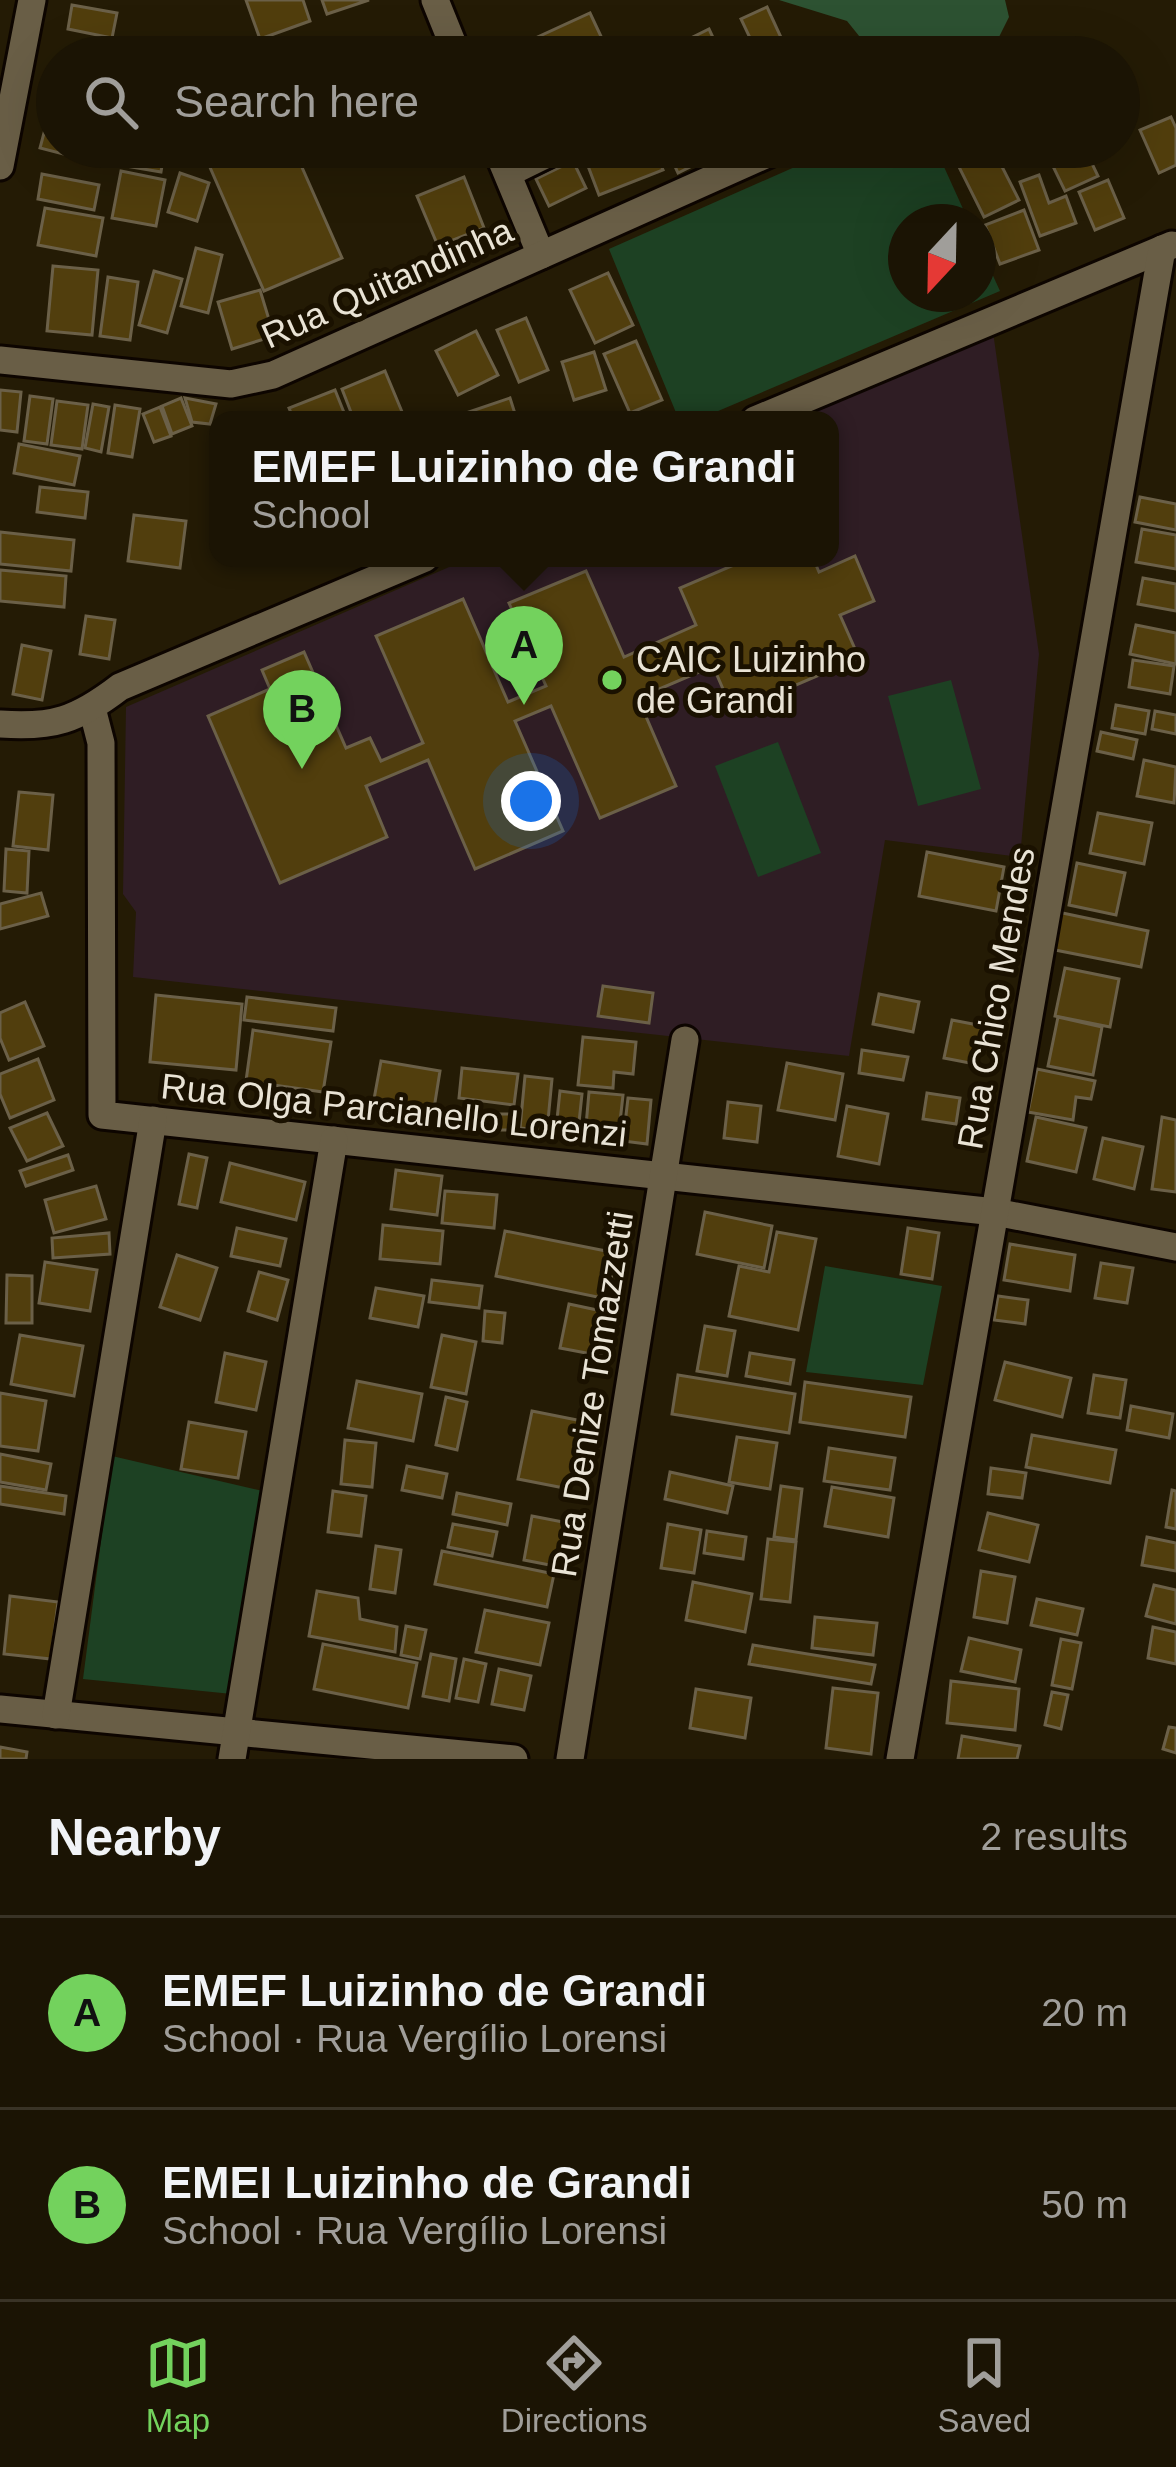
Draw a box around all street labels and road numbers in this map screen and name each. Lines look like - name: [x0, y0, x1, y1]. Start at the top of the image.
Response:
- street label: Rua Quitandinha: [255, 209, 520, 357]
- street label: Rua Chico Mendes: [949, 844, 1043, 1152]
- street label: Rua Olga Parcianello Lorenzi: [159, 1065, 629, 1155]
- street label: Rua Denize Tomazzetti: [543, 1208, 641, 1580]

